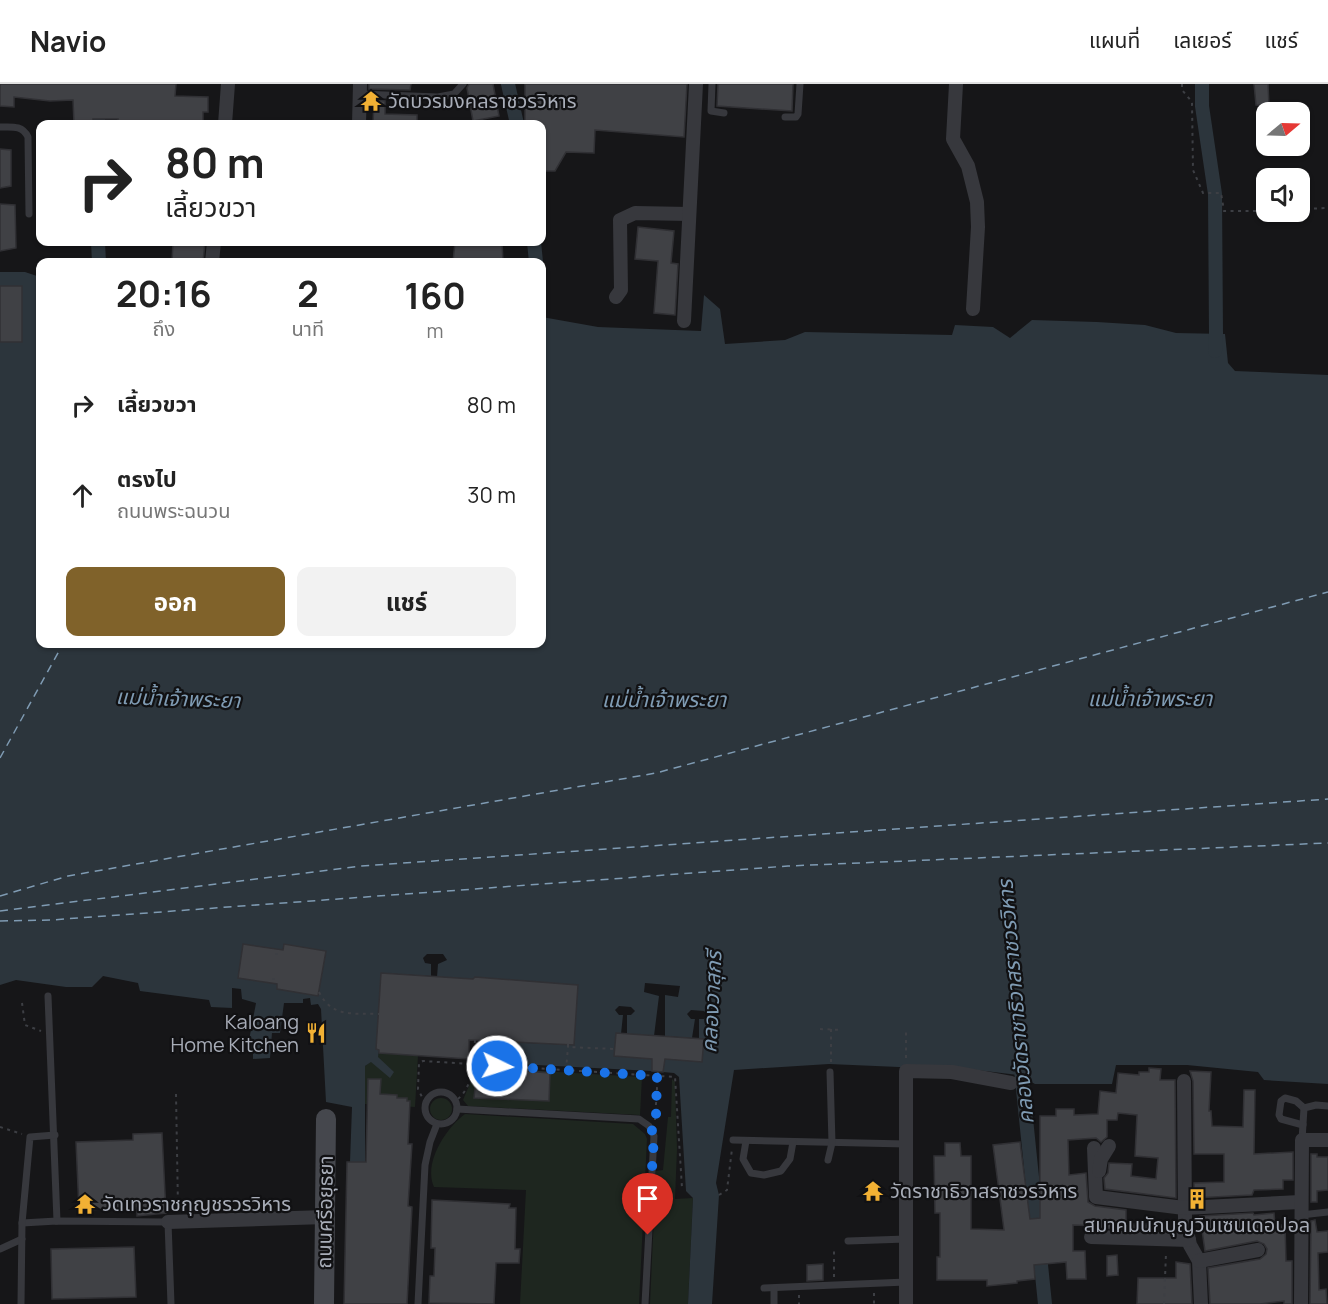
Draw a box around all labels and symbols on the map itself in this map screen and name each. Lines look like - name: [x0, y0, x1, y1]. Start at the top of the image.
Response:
- place label: วัดบวรมงคลราชวรวิหาร: [388, 87, 577, 114]
- temple icon: วัดบวรมงคลราชวรวิหาร: [359, 89, 383, 113]
- north arrow: [1256, 102, 1310, 156]
- water label: แม่น้ำเจ้าพระยา: [115, 682, 242, 714]
- water label: แม่น้ำเจ้าพระยา: [1088, 684, 1214, 712]
- water label: แม่น้ำเจ้าพระยา: [602, 685, 728, 713]
- water label: คลองวัดราชาธิวาสราชวรวิหาร: [990, 877, 1040, 1125]
- water label: คลองวาสุกรี: [694, 946, 728, 1054]
- place label: Kaloang Home Kitchen: [171, 1008, 299, 1058]
- restaurant icon: Kaloang Home Kitchen: [304, 1021, 328, 1045]
- position arrow: [465, 1034, 529, 1098]
- street label: ถนนศรีอยุธยา: [310, 1155, 339, 1269]
- pin: [622, 1173, 673, 1235]
- place label: วัดราชาธิวาสราชวรวิหาร: [890, 1177, 1077, 1204]
- temple icon: วัดราชาธิวาสราชวรวิหาร: [861, 1179, 885, 1203]
- building icon: สมาคมนักบุญวินเซนเดอปอล: [1185, 1187, 1209, 1211]
- place label: วัดเทวราชกุญชรวรวิหาร: [102, 1190, 291, 1217]
- temple icon: วัดเทวราชกุญชรวรวิหาร: [73, 1192, 97, 1216]
- place label: สมาคมนักบุญวินเซนเดอปอล: [1084, 1211, 1310, 1238]

